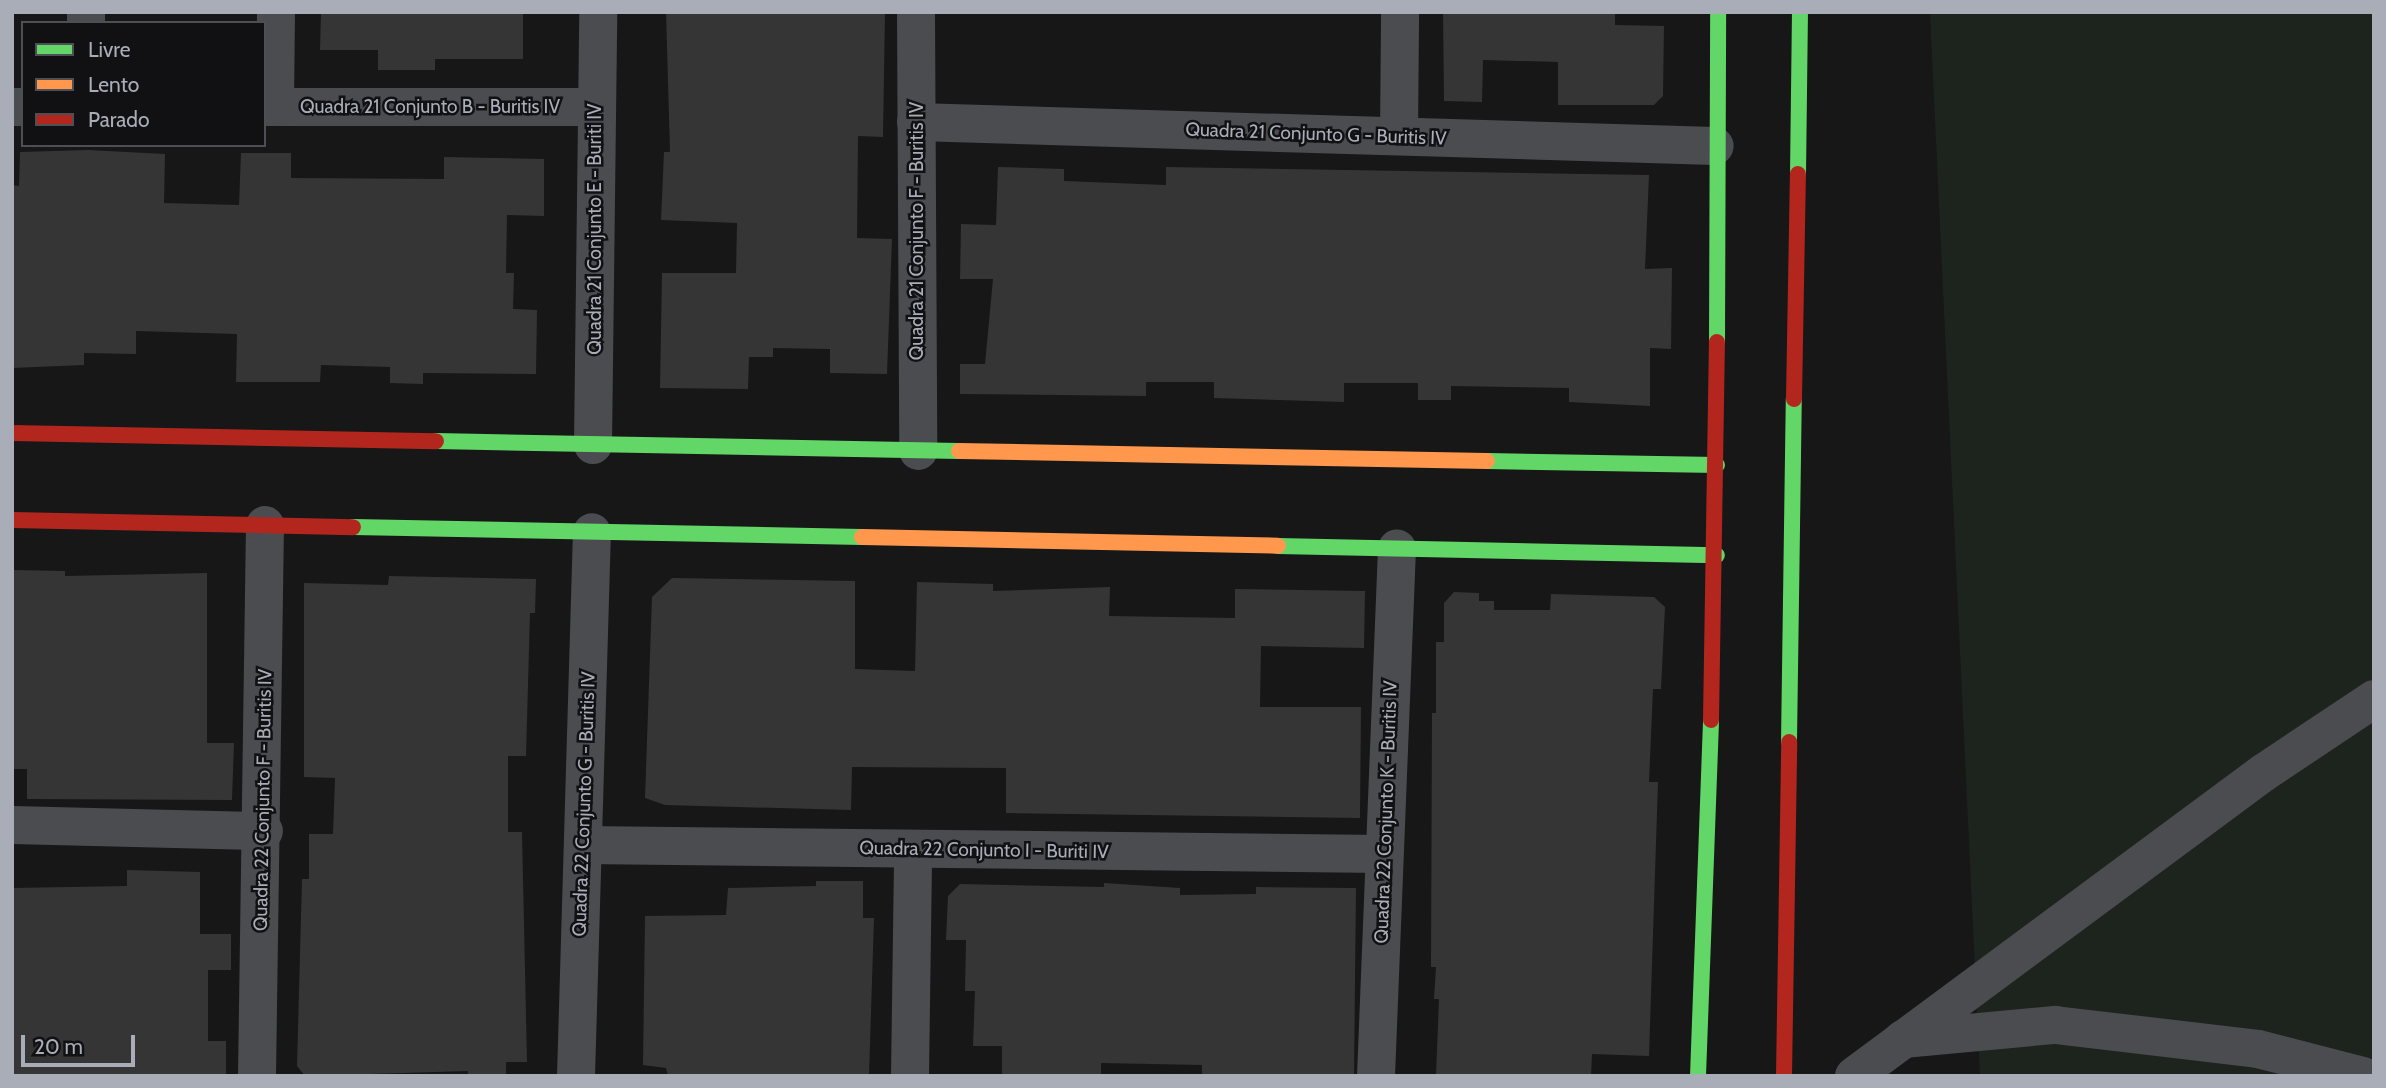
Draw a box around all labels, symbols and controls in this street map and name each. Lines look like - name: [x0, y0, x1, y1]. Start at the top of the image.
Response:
- legend: [21, 21, 266, 147]
- text: Livre: [88, 37, 130, 62]
- text: Lento: [88, 72, 139, 97]
- street label: Quadra 21 Conjunto B - Buritis IV: [300, 96, 560, 118]
- street label: Quadra 21 Conjunto F - Buritis IV: [906, 102, 928, 360]
- street label: Quadra 21 Conjunto E - Buriti IV: [584, 103, 606, 355]
- text: Parado: [88, 107, 150, 132]
- street label: Quadra 21 Conjunto G - Buritis IV: [1185, 118, 1447, 150]
- street label: Quadra 22 Conjunto F - Buritis IV: [249, 669, 277, 931]
- street label: Quadra 22 Conjunto G - Buritis IV: [568, 671, 600, 937]
- street label: Quadra 22 Conjunto K - Buritis IV: [1370, 680, 1402, 944]
- street label: Quadra 22 Conjunto I - Buriti IV: [859, 836, 1109, 864]
- scale bar: [24, 1021, 138, 1066]
- text: 20 m: [34, 1034, 83, 1059]

